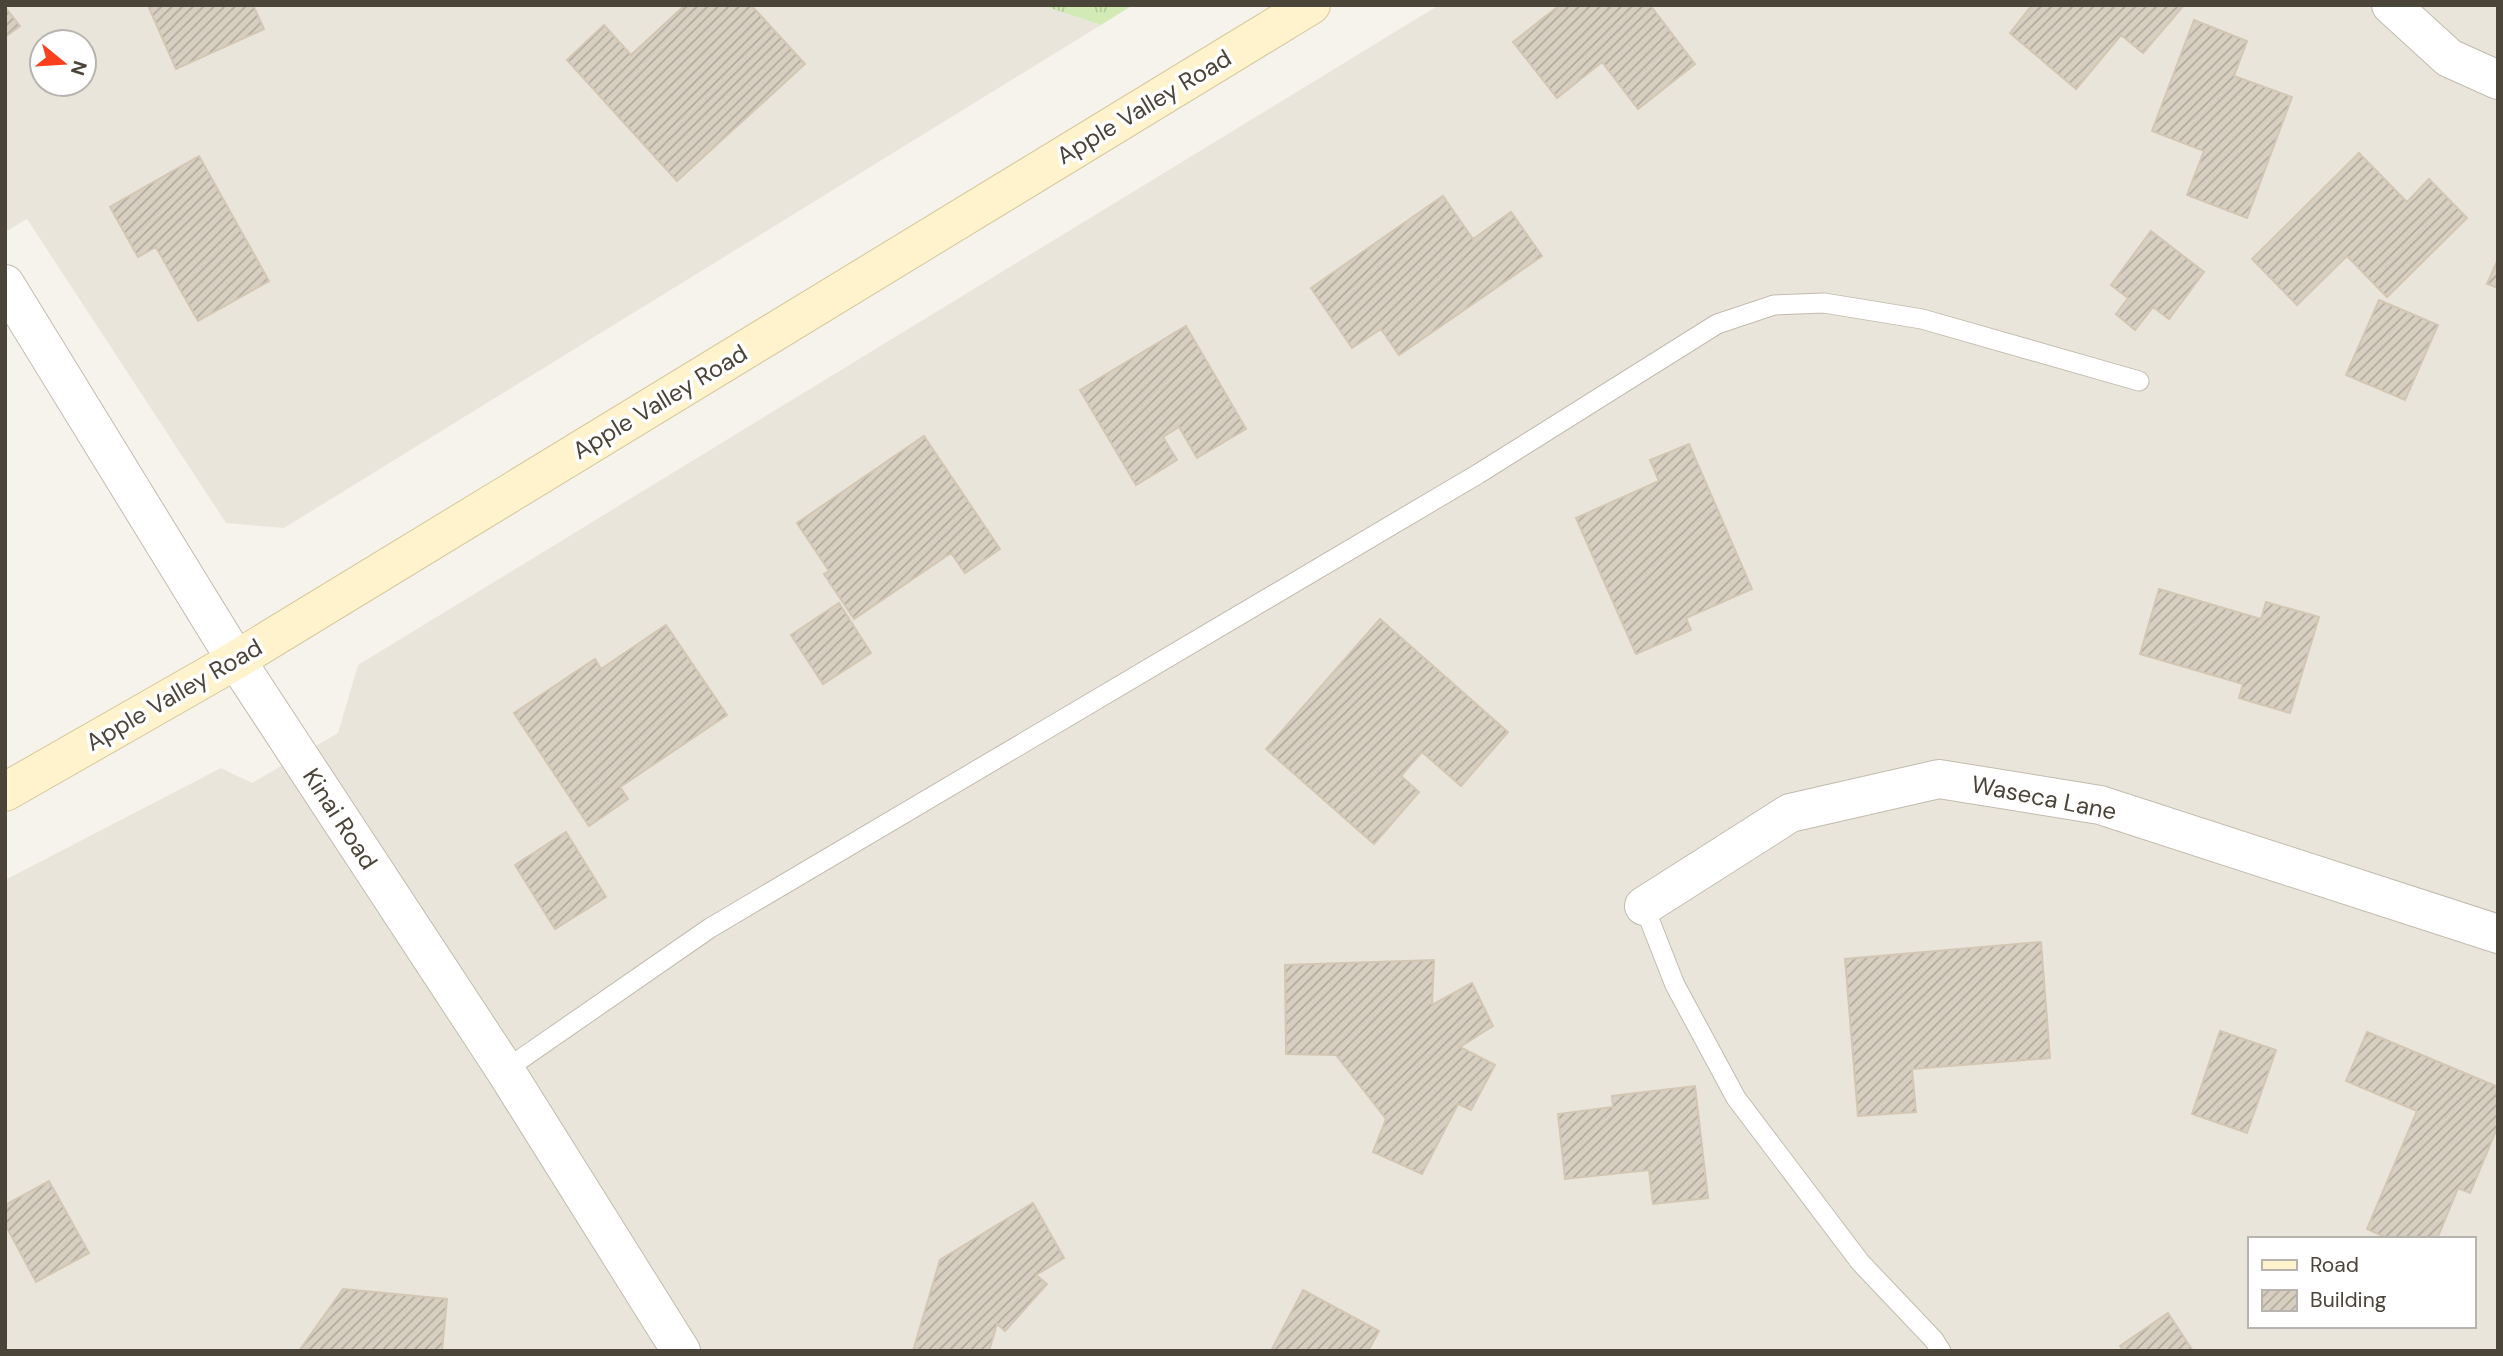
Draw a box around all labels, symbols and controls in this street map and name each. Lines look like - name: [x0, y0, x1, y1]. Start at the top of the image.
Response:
- north arrow: [28, 28, 98, 98]
- street label: Apple Valley Road: [1051, 42, 1237, 171]
- text: N: [65, 58, 93, 79]
- street label: Apple Valley Road: [567, 337, 753, 466]
- street label: Apple Valley Road: [80, 631, 267, 758]
- street label: Kinai Road: [296, 762, 385, 875]
- street label: Waseca Lane: [1969, 768, 2119, 827]
- legend: [2248, 1237, 2475, 1328]
- text: Road: [2310, 1251, 2359, 1279]
- text: Building: [2310, 1286, 2387, 1314]

